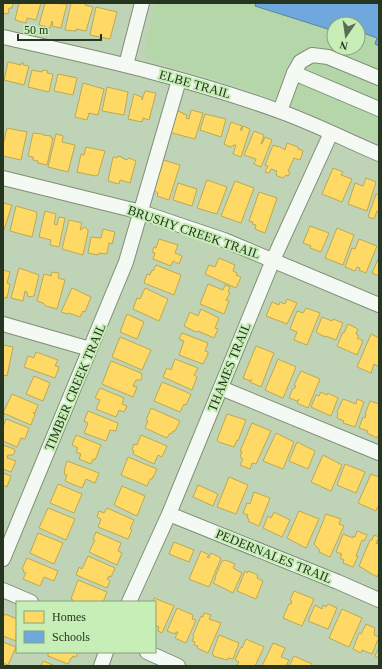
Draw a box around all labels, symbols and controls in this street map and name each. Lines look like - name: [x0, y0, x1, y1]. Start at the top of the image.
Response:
- scale bar: [18, 16, 101, 42]
- north arrow: [326, 16, 366, 56]
- text: 50 m: [24, 23, 49, 37]
- text: N: [338, 39, 349, 52]
- street label: ELBE TRAIL: [157, 67, 233, 101]
- street label: BRUSHY CREEK TRAIL: [126, 202, 262, 262]
- street label: THAMES TRAIL: [204, 320, 254, 414]
- street label: TIMBER CREEK TRAIL: [41, 321, 109, 453]
- street label: PEDERNALES TRAIL: [214, 526, 335, 586]
- legend: [16, 601, 156, 653]
- text: Homes: [52, 610, 86, 624]
- text: Schools: [52, 630, 90, 644]

